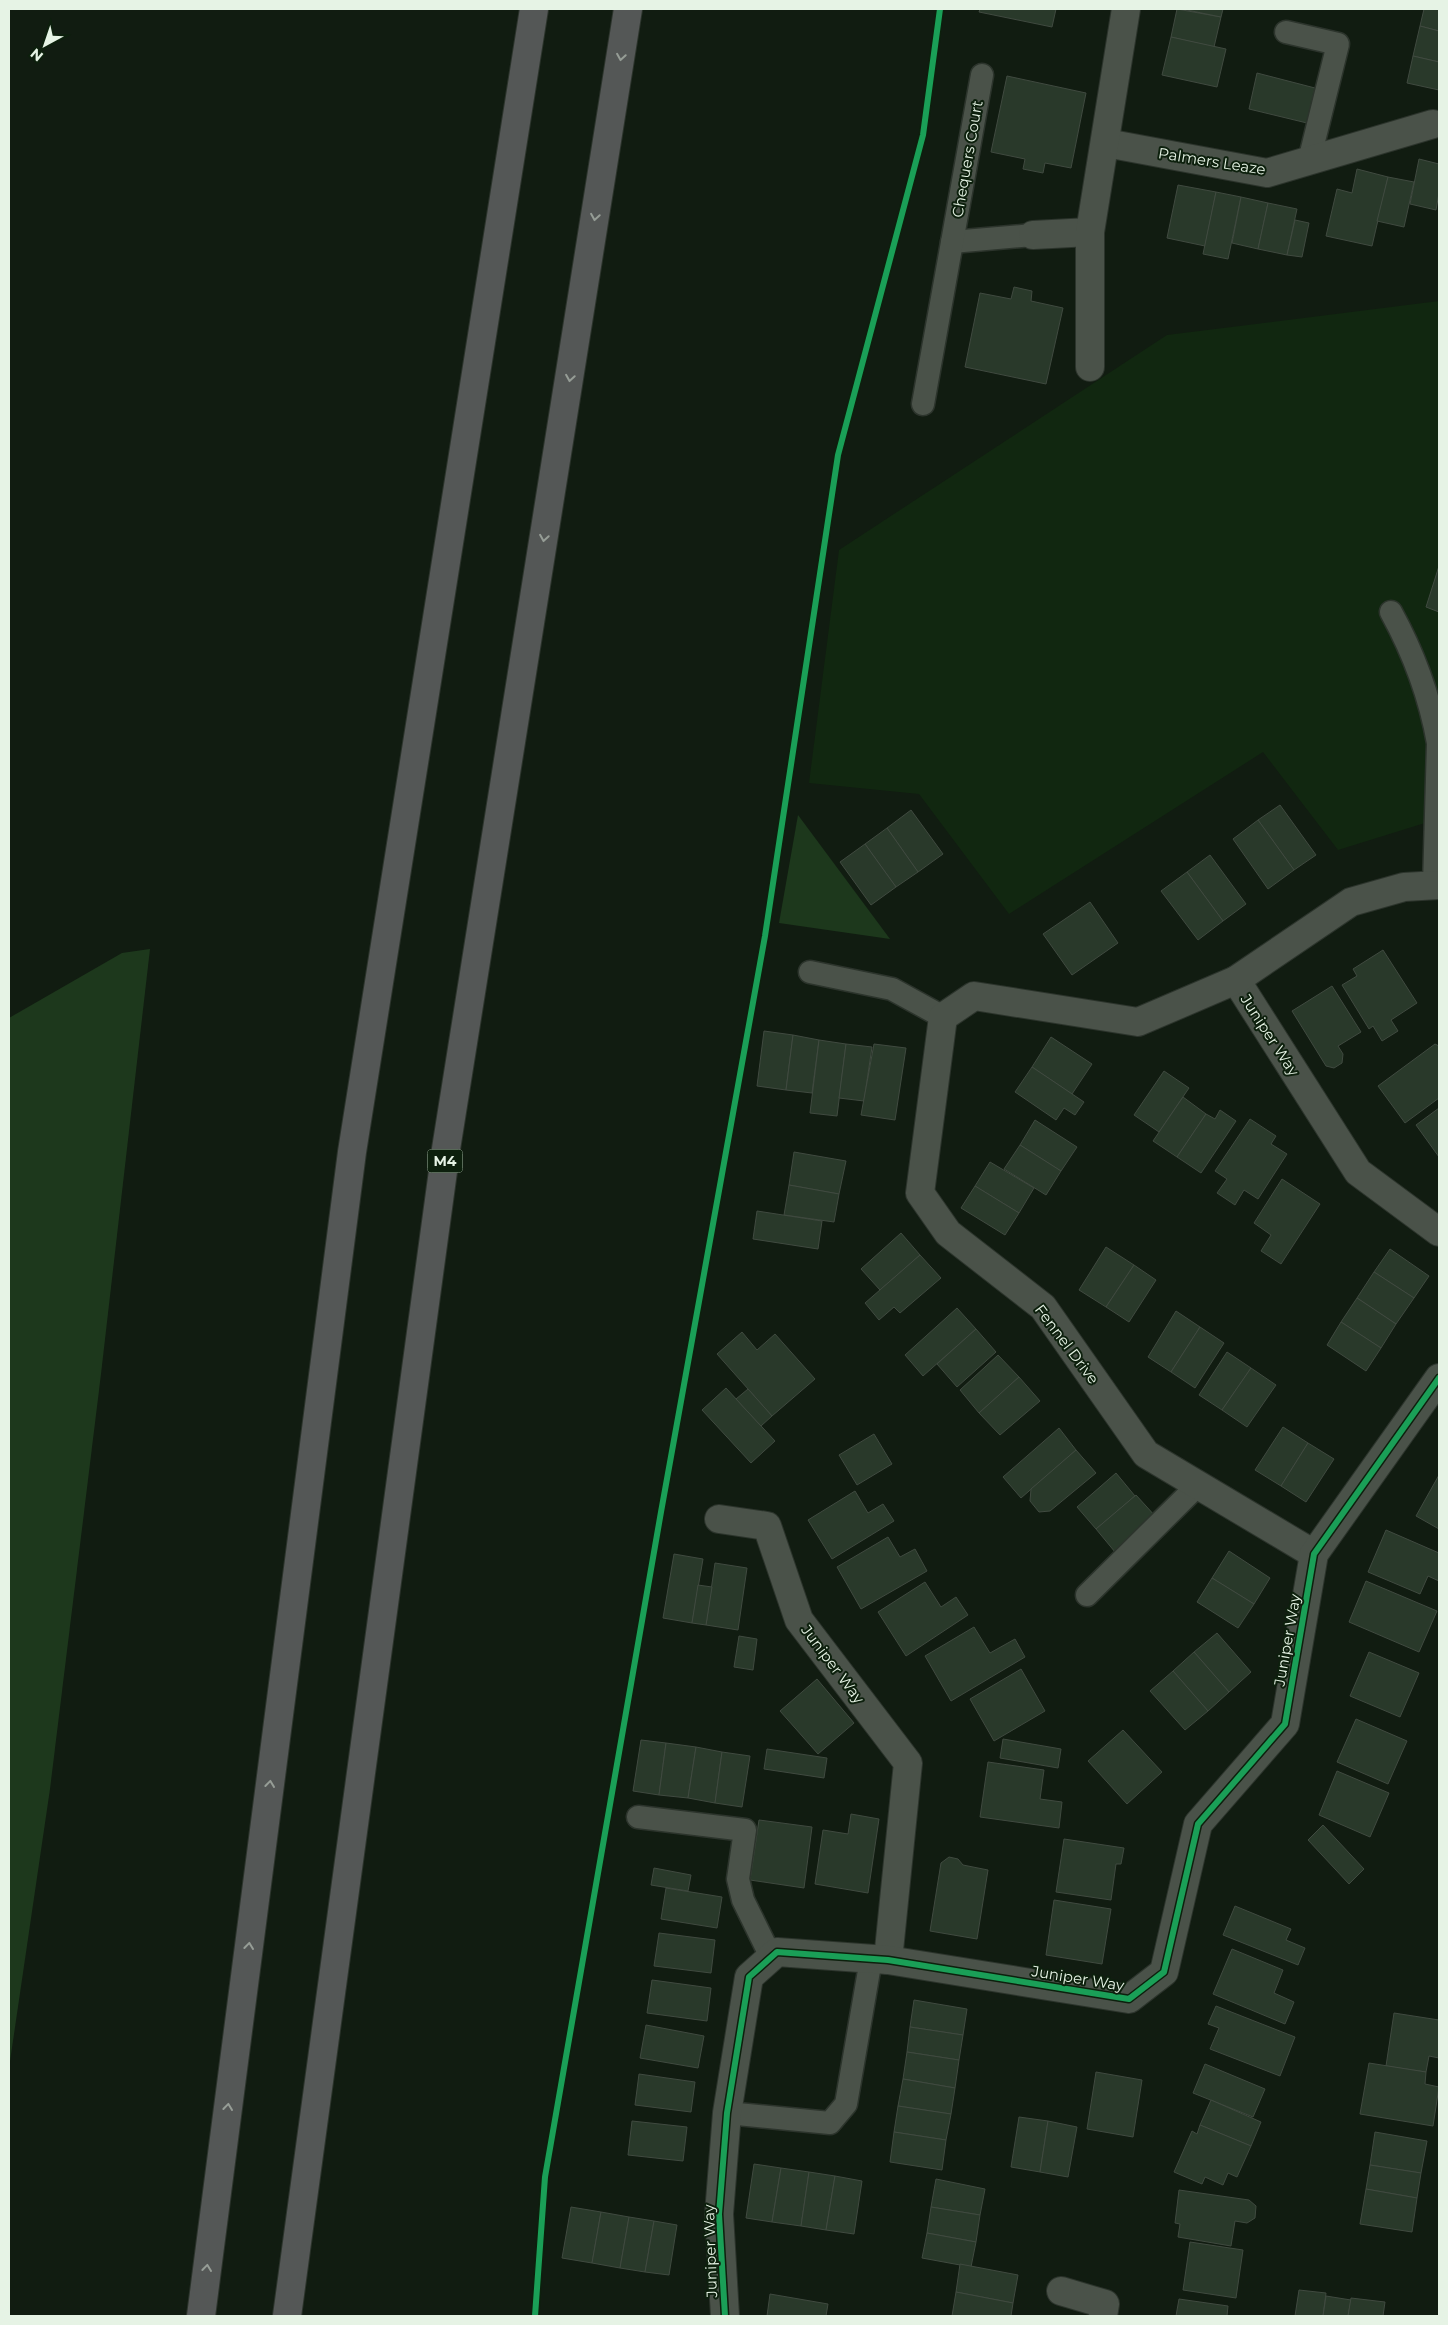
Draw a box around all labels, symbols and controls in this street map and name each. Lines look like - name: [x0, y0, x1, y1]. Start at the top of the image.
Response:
- north arrow: [20, 20, 70, 70]
- text: N: [27, 44, 47, 65]
- one-way arrow: [616, 53, 626, 61]
- street label: Chequers Court: [947, 99, 987, 219]
- street label: Palmers Leaze: [1157, 143, 1267, 179]
- one-way arrow: [591, 213, 601, 222]
- one-way arrow: [565, 373, 575, 382]
- one-way arrow: [539, 534, 549, 543]
- street label: Juniper Way: [1236, 990, 1304, 1080]
- road number: M4: [428, 1150, 462, 1172]
- street label: Fennel Drive: [1031, 1300, 1103, 1388]
- street label: Juniper Way: [1269, 1591, 1305, 1689]
- street label: Juniper Way: [797, 1620, 869, 1708]
- one-way arrow: [264, 1780, 275, 1788]
- one-way arrow: [243, 1941, 254, 1949]
- street label: Juniper Way: [1029, 1961, 1127, 1995]
- one-way arrow: [222, 2102, 233, 2110]
- street label: Juniper Way: [699, 2203, 721, 2299]
- one-way arrow: [202, 2264, 212, 2272]

